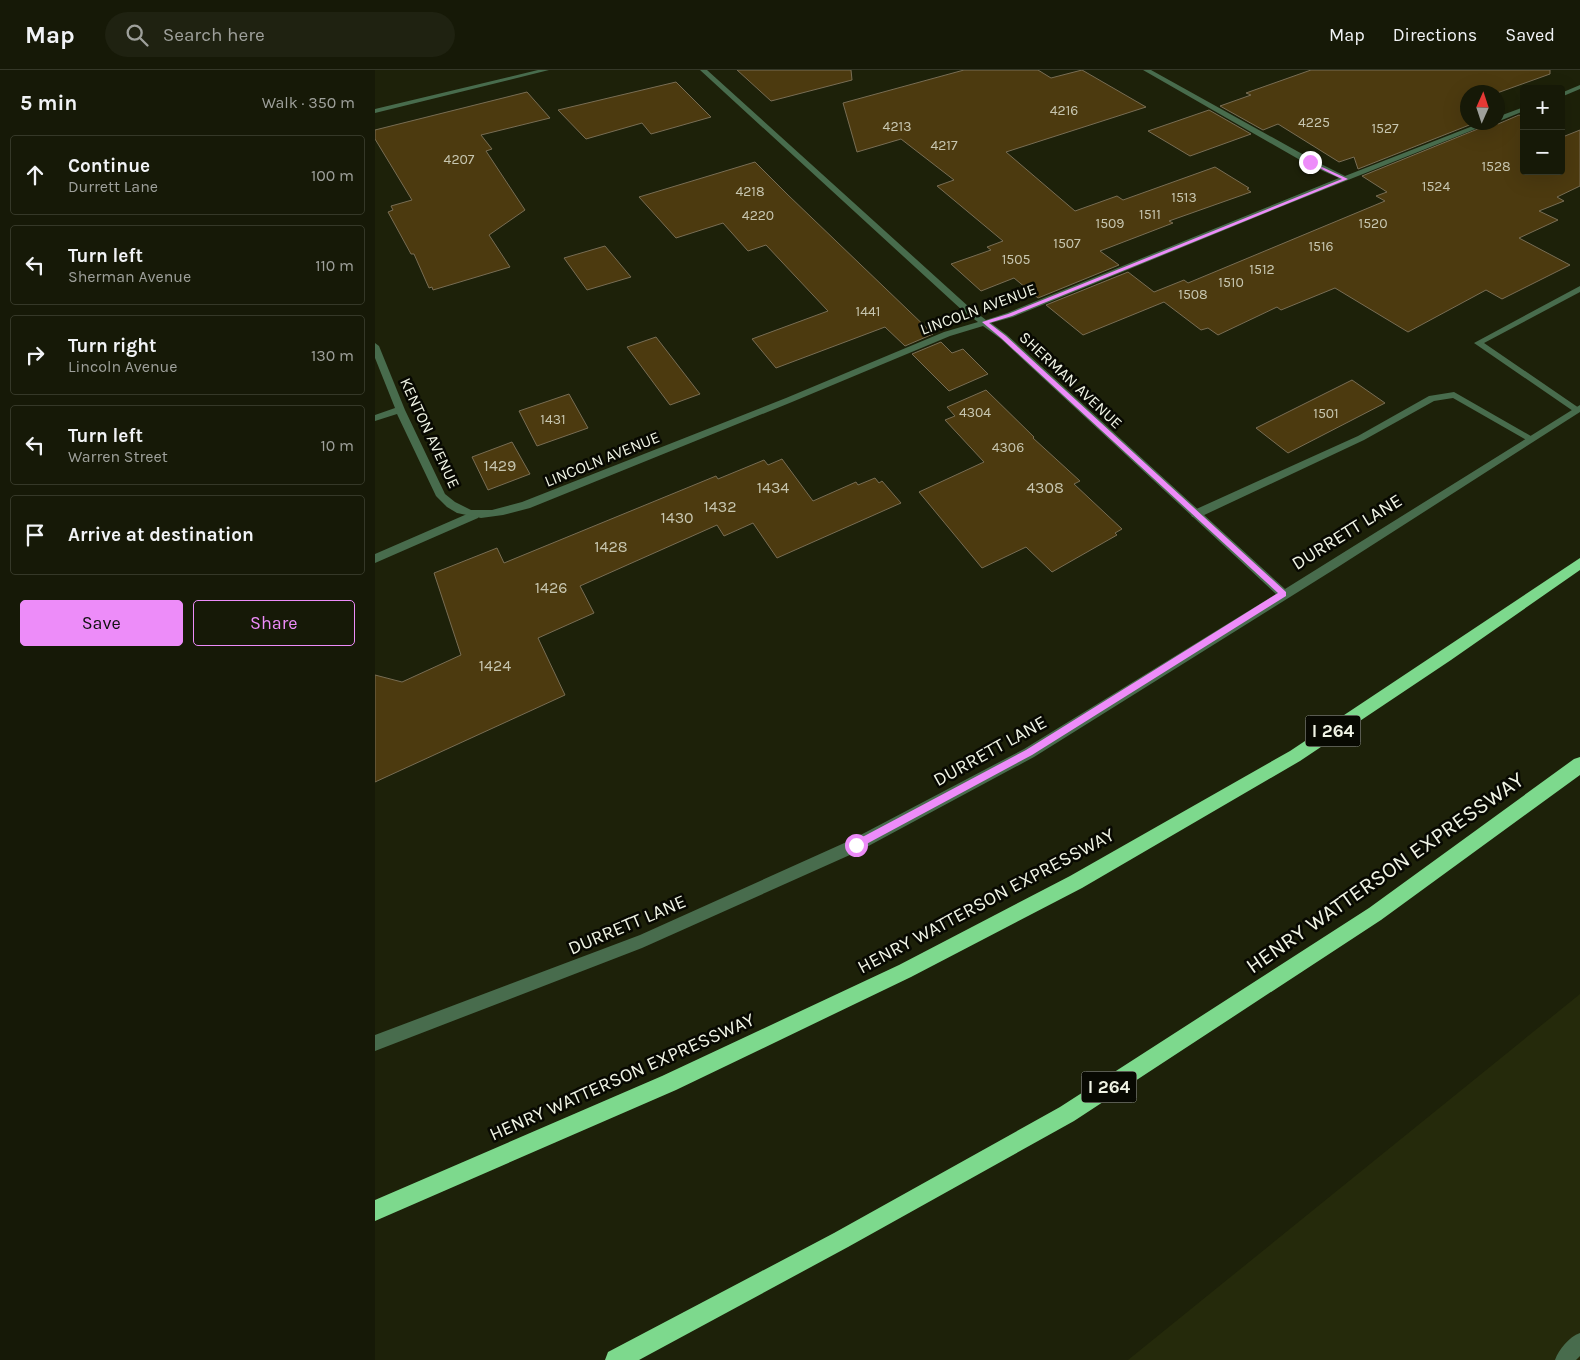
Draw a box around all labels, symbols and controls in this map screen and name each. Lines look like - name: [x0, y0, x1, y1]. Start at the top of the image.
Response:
- search box: [105, 12, 455, 57]
- text: Map: [25, 21, 75, 49]
- icon: search: [123, 21, 151, 49]
- text: Search here: [163, 24, 265, 46]
- text: Map: [1329, 24, 1365, 46]
- text: Directions: [1393, 24, 1477, 46]
- text: Saved: [1505, 24, 1555, 46]
- north arrow: [1460, 85, 1505, 130]
- map controls: [1520, 85, 1565, 175]
- button: +: [1520, 85, 1565, 130]
- text: 5 min: [20, 91, 77, 115]
- text: Walk · 350 m: [262, 93, 355, 112]
- house number: 4216: [1050, 102, 1078, 119]
- house number: 4225: [1298, 114, 1330, 131]
- house number: 4213: [883, 118, 911, 135]
- house number: 1527: [1371, 120, 1399, 137]
- button: −: [1520, 130, 1565, 175]
- house number: 4217: [930, 137, 958, 154]
- house number: 4207: [444, 151, 475, 168]
- route end: [1299, 151, 1322, 174]
- text: Continue: [68, 155, 150, 177]
- house number: 1528: [1481, 158, 1511, 175]
- icon: ahead: [21, 161, 49, 189]
- text: 100 m: [311, 166, 354, 185]
- text: Durrett Lane: [68, 177, 158, 196]
- house number: 1524: [1422, 178, 1450, 195]
- house number: 4218: [735, 183, 765, 200]
- house number: 1513: [1171, 189, 1197, 206]
- house number: 1511: [1139, 206, 1161, 223]
- house number: 4220: [742, 207, 774, 224]
- house number: 1509: [1096, 215, 1124, 232]
- house number: 1520: [1359, 215, 1387, 232]
- house number: 1507: [1053, 235, 1081, 252]
- house number: 1516: [1308, 238, 1334, 255]
- text: Turn left: [68, 245, 143, 267]
- icon: left: [21, 251, 49, 279]
- house number: 1505: [1002, 251, 1030, 268]
- text: 110 m: [315, 256, 354, 275]
- house number: 1512: [1249, 261, 1275, 278]
- text: Sherman Avenue: [68, 267, 191, 286]
- house number: 1510: [1218, 274, 1244, 291]
- street label: LINCOLN AVENUE: [917, 279, 1039, 339]
- house number: 1508: [1178, 286, 1208, 303]
- house number: 1441: [856, 303, 880, 320]
- street label: SHERMAN AVENUE: [1016, 327, 1126, 433]
- text: Turn right: [68, 335, 157, 357]
- icon: right: [21, 341, 49, 369]
- text: 130 m: [311, 346, 354, 365]
- text: Lincoln Avenue: [68, 357, 178, 376]
- street label: KENTON AVENUE: [396, 375, 464, 491]
- house number: 4304: [959, 404, 991, 421]
- house number: 1501: [1313, 405, 1339, 422]
- house number: 1431: [540, 411, 566, 428]
- text: Turn left: [68, 425, 143, 447]
- street label: LINCOLN AVENUE: [542, 427, 662, 491]
- icon: left: [21, 431, 49, 459]
- text: 10 m: [320, 436, 354, 455]
- house number: 4306: [992, 439, 1024, 456]
- text: Warren Street: [68, 447, 168, 466]
- house number: 1429: [484, 456, 516, 475]
- house number: 1434: [757, 478, 789, 497]
- house number: 4308: [1026, 478, 1064, 497]
- street label: DURRETT LANE: [1288, 489, 1406, 575]
- house number: 1432: [704, 497, 736, 516]
- house number: 1430: [660, 508, 694, 527]
- icon: arrive: [21, 521, 49, 549]
- text: Arrive at destination: [68, 524, 254, 546]
- house number: 1428: [594, 537, 628, 556]
- house number: 1426: [535, 578, 567, 597]
- button: Save: [20, 600, 183, 646]
- button: Share: [193, 600, 355, 646]
- house number: 1424: [479, 656, 511, 675]
- street label: DURRETT LANE: [930, 711, 1050, 791]
- road number: I 264: [1305, 716, 1361, 746]
- street label: HENRY WATTERSON EXPRESSWAY: [1241, 767, 1529, 979]
- street label: HENRY WATTERSON EXPRESSWAY: [854, 823, 1119, 978]
- route start: [845, 834, 868, 857]
- street label: DURRETT LANE: [565, 890, 689, 960]
- street label: HENRY WATTERSON EXPRESSWAY: [486, 1008, 759, 1146]
- road number: I 264: [1081, 1072, 1137, 1102]

